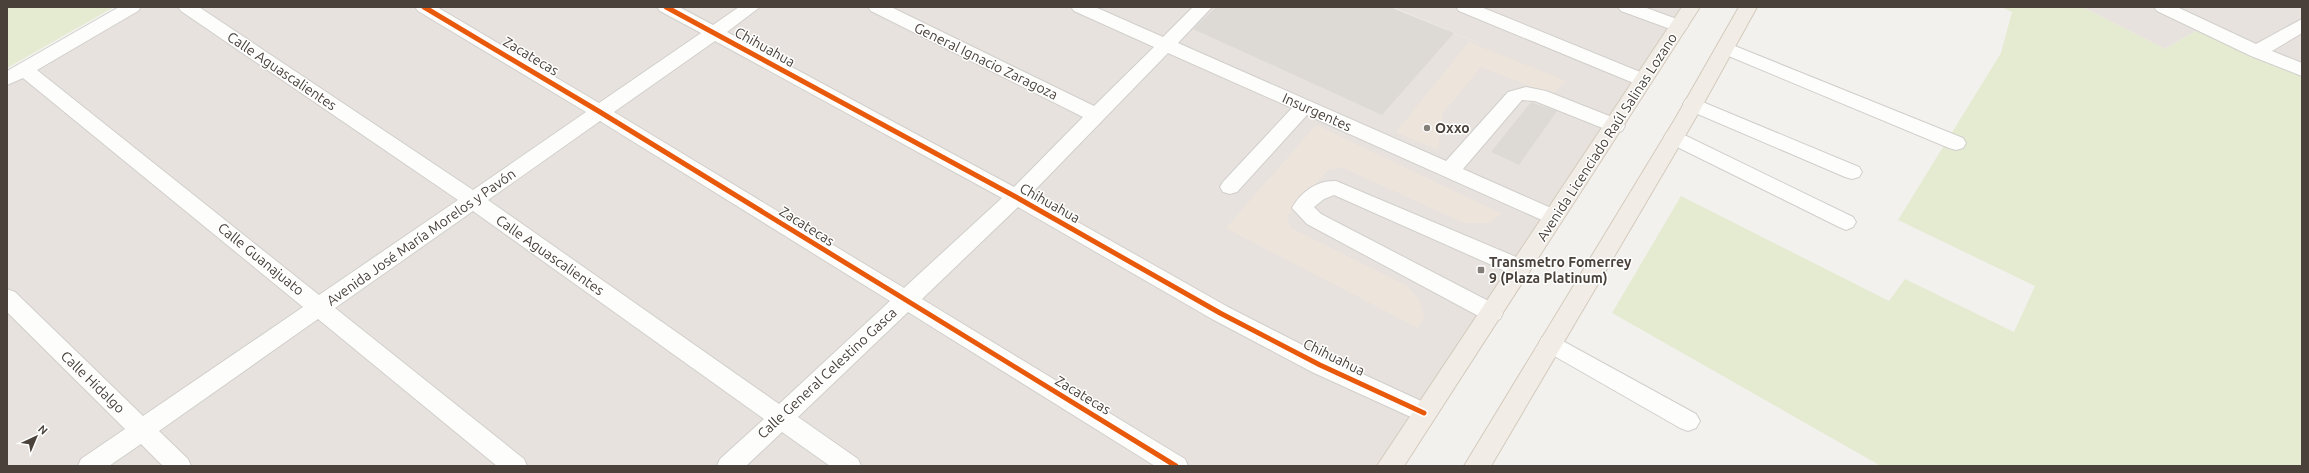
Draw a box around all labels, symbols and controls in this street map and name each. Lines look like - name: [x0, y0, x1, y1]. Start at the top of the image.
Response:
- street label: General Ignacio Zaragoza: [912, 19, 1060, 103]
- street label: Chihuahua: [732, 24, 798, 70]
- street label: Calle Aguascalientes: [224, 29, 340, 113]
- street label: Avenida Licenciado Raúl Salinas Lozano: [1534, 30, 1680, 244]
- street label: Zacatecas: [500, 33, 562, 79]
- street label: Insurgentes: [1280, 90, 1354, 134]
- place label: Oxxo: [1435, 120, 1470, 136]
- marker: Oxxo: [1422, 123, 1432, 133]
- street label: Avenida José María Morelos y Pavón: [323, 165, 519, 309]
- street label: Chihuahua: [1017, 180, 1083, 226]
- street label: Zacatecas: [777, 203, 837, 249]
- street label: Calle Aguascalientes: [493, 212, 607, 298]
- street label: Calle Guanajuato: [215, 219, 307, 299]
- place label: Transmetro Fomerrey 9 (Plaza Platinum): [1489, 254, 1632, 286]
- marker: Transmetro Fomerrey 9 (Plaza Platinum): [1476, 265, 1486, 275]
- street label: Calle General Celestino Gasca: [754, 304, 900, 442]
- street label: Chihuahua: [1301, 335, 1367, 379]
- street label: Calle Hidalgo: [58, 348, 128, 416]
- street label: Zacatecas: [1052, 372, 1114, 418]
- north arrow: [16, 417, 56, 457]
- text: N: [36, 423, 50, 437]

